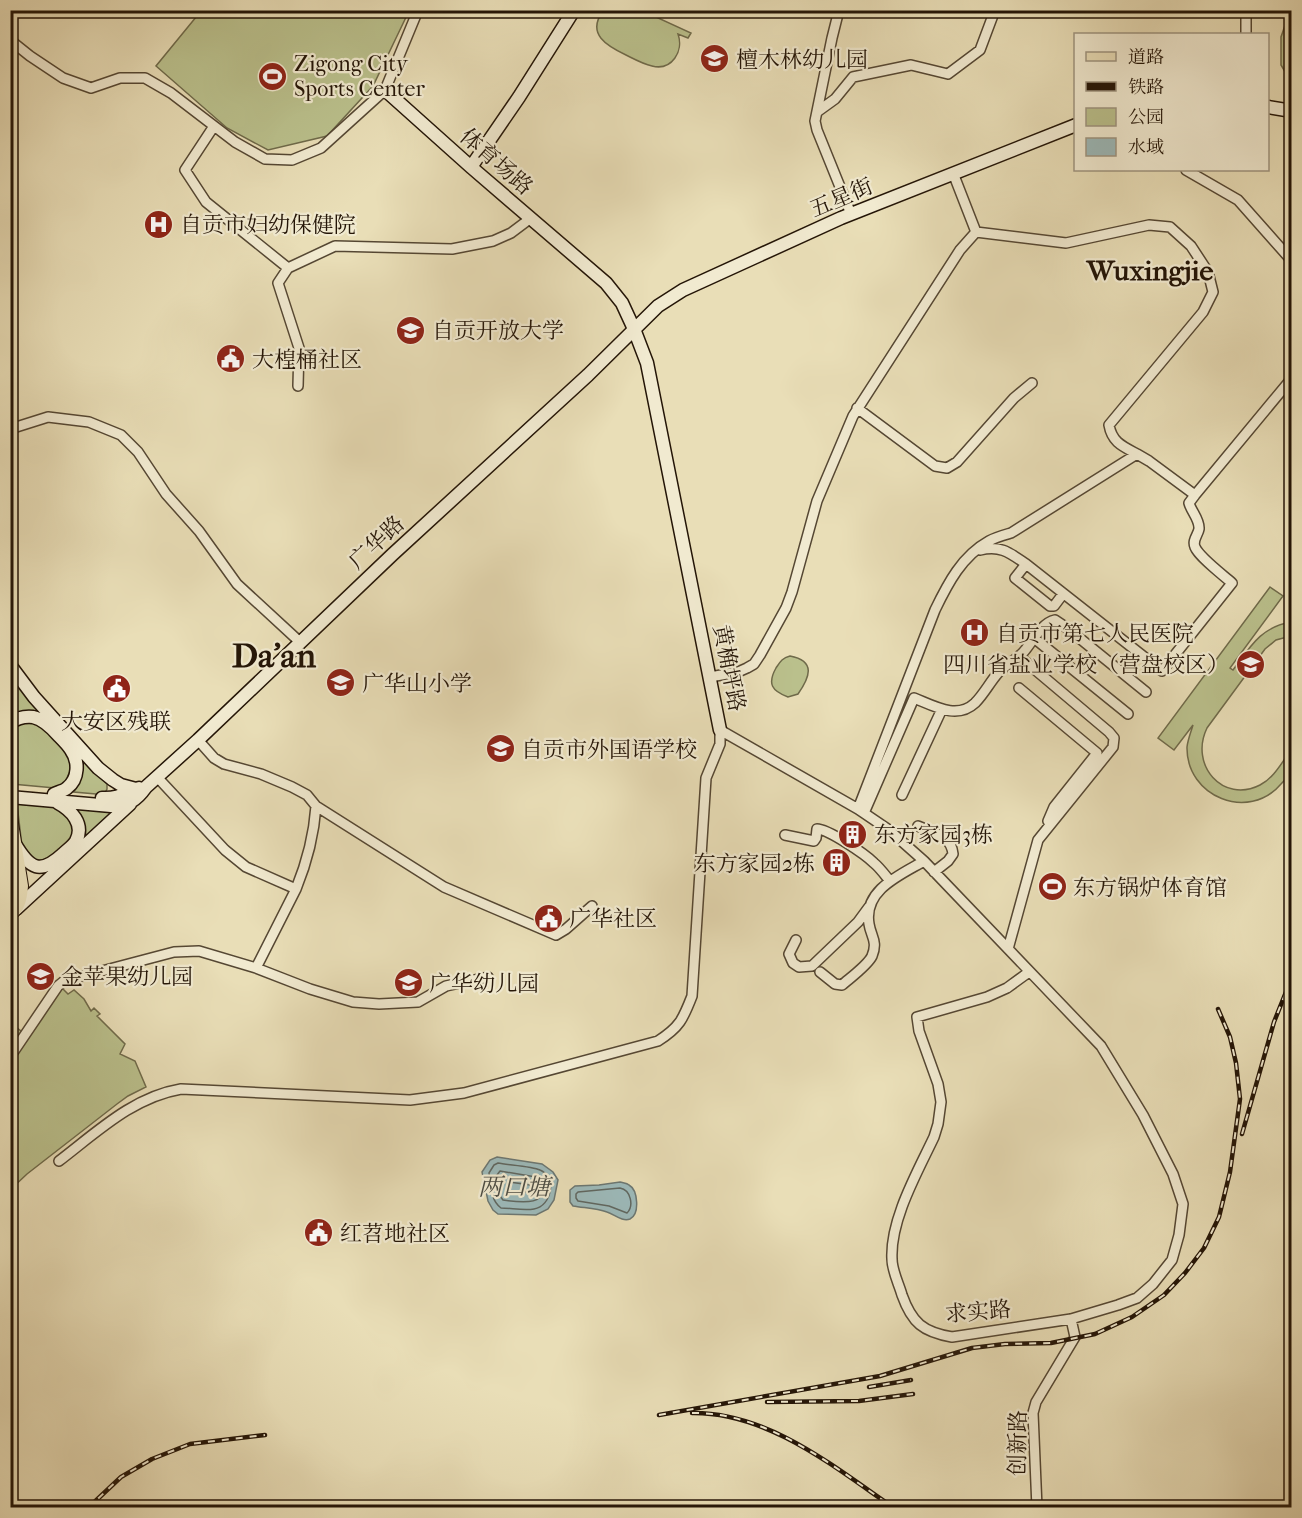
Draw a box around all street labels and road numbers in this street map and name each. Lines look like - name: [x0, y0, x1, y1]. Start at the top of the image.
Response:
- street label: 体育场路: [455, 123, 538, 200]
- street label: 五星街: [806, 173, 877, 223]
- street label: 广华路: [344, 511, 410, 575]
- street label: 黄桷坪路: [708, 623, 750, 714]
- street label: 求实路: [944, 1296, 1012, 1328]
- street label: 创新路: [1004, 1410, 1032, 1476]

